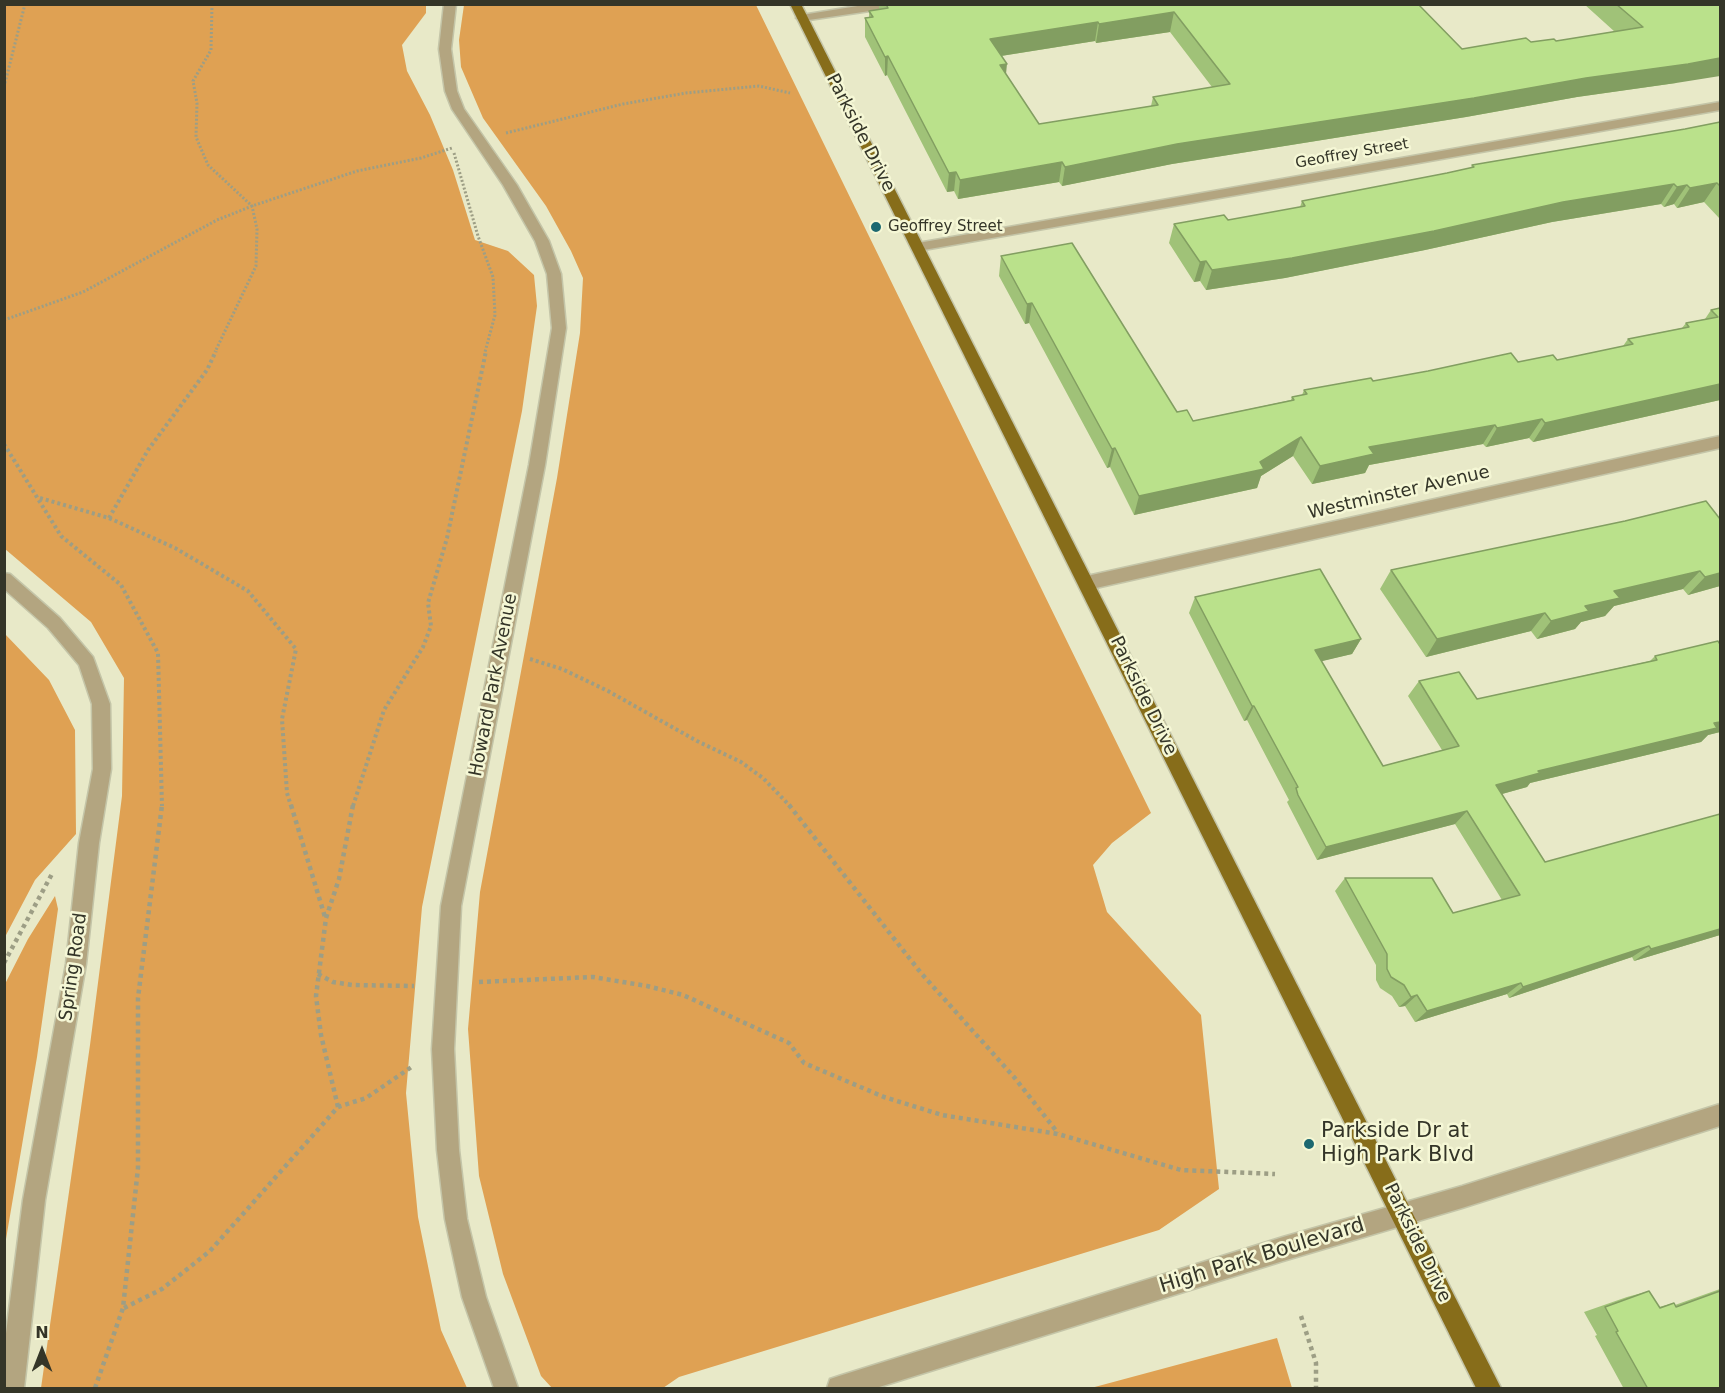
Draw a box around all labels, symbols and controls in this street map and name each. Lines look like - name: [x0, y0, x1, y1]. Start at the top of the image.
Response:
- street label: Parkside Drive: [821, 70, 899, 196]
- street label: Geoffrey Street: [1294, 135, 1410, 173]
- place label: Geoffrey Street: [888, 218, 1003, 236]
- marker: Geoffrey Street: [869, 220, 883, 234]
- street label: Westminster Avenue: [1306, 462, 1492, 524]
- street label: Howard Park Avenue: [466, 592, 522, 778]
- street label: Parkside Drive: [1105, 633, 1181, 759]
- street label: Spring Road: [56, 912, 92, 1022]
- place label: Parkside Dr at High Park Blvd: [1321, 1119, 1474, 1169]
- marker: Parkside Dr at High Park Blvd: [1302, 1137, 1316, 1151]
- street label: Parkside Drive: [1379, 1180, 1455, 1306]
- street label: High Park Boulevard: [1156, 1213, 1368, 1299]
- north arrow: [12, 1321, 72, 1381]
- text: N: [35, 1323, 49, 1342]

